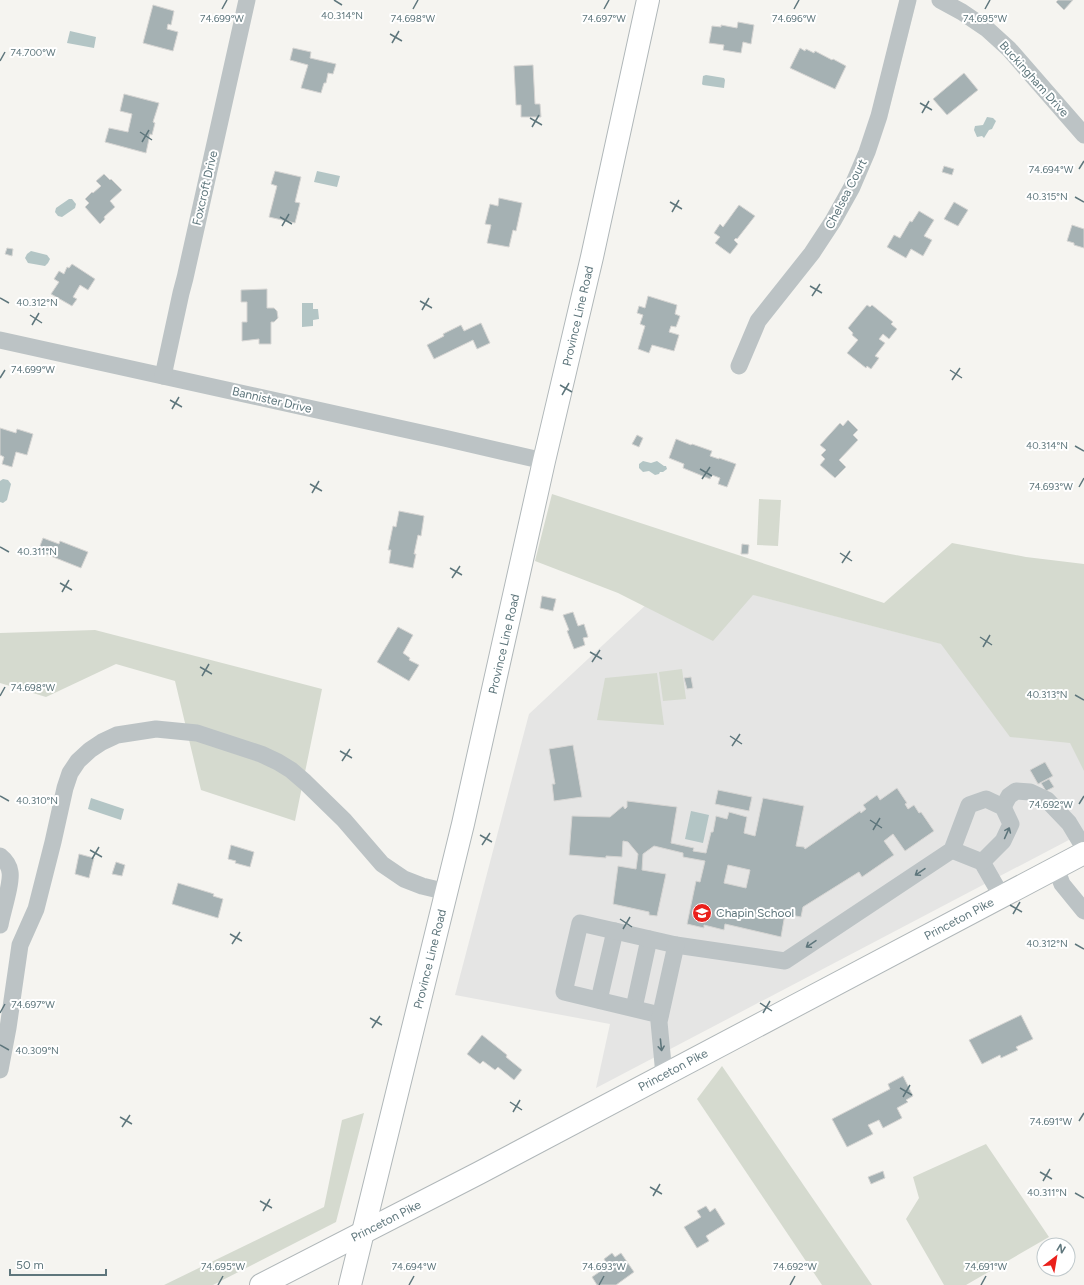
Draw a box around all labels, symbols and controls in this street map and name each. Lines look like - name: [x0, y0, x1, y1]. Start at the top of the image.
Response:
- text: 40.314°N: [321, 9, 363, 22]
- text: 74.699°W: [200, 12, 244, 25]
- text: 74.698°W: [391, 12, 436, 25]
- text: 74.697°W: [582, 12, 626, 25]
- text: 74.696°W: [772, 12, 816, 25]
- text: 74.695°W: [963, 12, 1007, 25]
- street label: Buckingham Drive: [996, 38, 1072, 120]
- text: 74.700°W: [10, 46, 56, 59]
- street label: Foxcroft Drive: [190, 149, 220, 227]
- street label: Chelsea Court: [822, 156, 870, 231]
- text: 74.694°W: [1029, 163, 1074, 176]
- text: 40.315°N: [1026, 190, 1068, 203]
- street label: Province Line Road: [560, 265, 596, 367]
- text: 40.312°N: [16, 296, 58, 309]
- text: 74.699°W: [11, 363, 55, 376]
- street label: Bannister Drive: [231, 384, 313, 416]
- text: 40.314°N: [1026, 439, 1068, 452]
- text: 74.693°W: [1029, 480, 1073, 493]
- text: 40.311°N: [17, 545, 57, 558]
- street label: Province Line Road: [486, 593, 522, 695]
- text: 74.698°W: [11, 681, 56, 694]
- text: 40.313°N: [1026, 688, 1068, 701]
- text: 40.310°N: [16, 794, 58, 807]
- text: 74.692°W: [1029, 798, 1073, 811]
- one-way arrow: [1004, 827, 1011, 839]
- one-way arrow: [915, 868, 926, 876]
- street label: Princeton Pike: [922, 895, 996, 943]
- school or university icon: Chapin School: [691, 902, 713, 924]
- place label: Chapin School: [716, 906, 794, 920]
- street label: Province Line Road: [411, 908, 449, 1010]
- text: 40.312°N: [1026, 937, 1068, 950]
- one-way arrow: [806, 940, 817, 948]
- text: 74.697°W: [11, 998, 55, 1011]
- one-way arrow: [657, 1038, 665, 1051]
- text: 40.309°N: [15, 1044, 59, 1057]
- street label: Princeton Pike: [636, 1046, 710, 1094]
- text: 74.691°W: [1030, 1115, 1073, 1128]
- text: 40.311°N: [1027, 1186, 1067, 1199]
- street label: Princeton Pike: [349, 1197, 424, 1245]
- north arrow: [1036, 1237, 1076, 1277]
- text: N: [1054, 1241, 1068, 1257]
- scale bar: [10, 1251, 106, 1277]
- text: 50 m: [16, 1258, 44, 1272]
- text: 74.695°W: [201, 1260, 245, 1273]
- text: 74.694°W: [392, 1260, 437, 1273]
- text: 74.693°W: [582, 1260, 626, 1273]
- text: 74.692°W: [773, 1260, 817, 1273]
- text: 74.691°W: [965, 1260, 1008, 1273]

